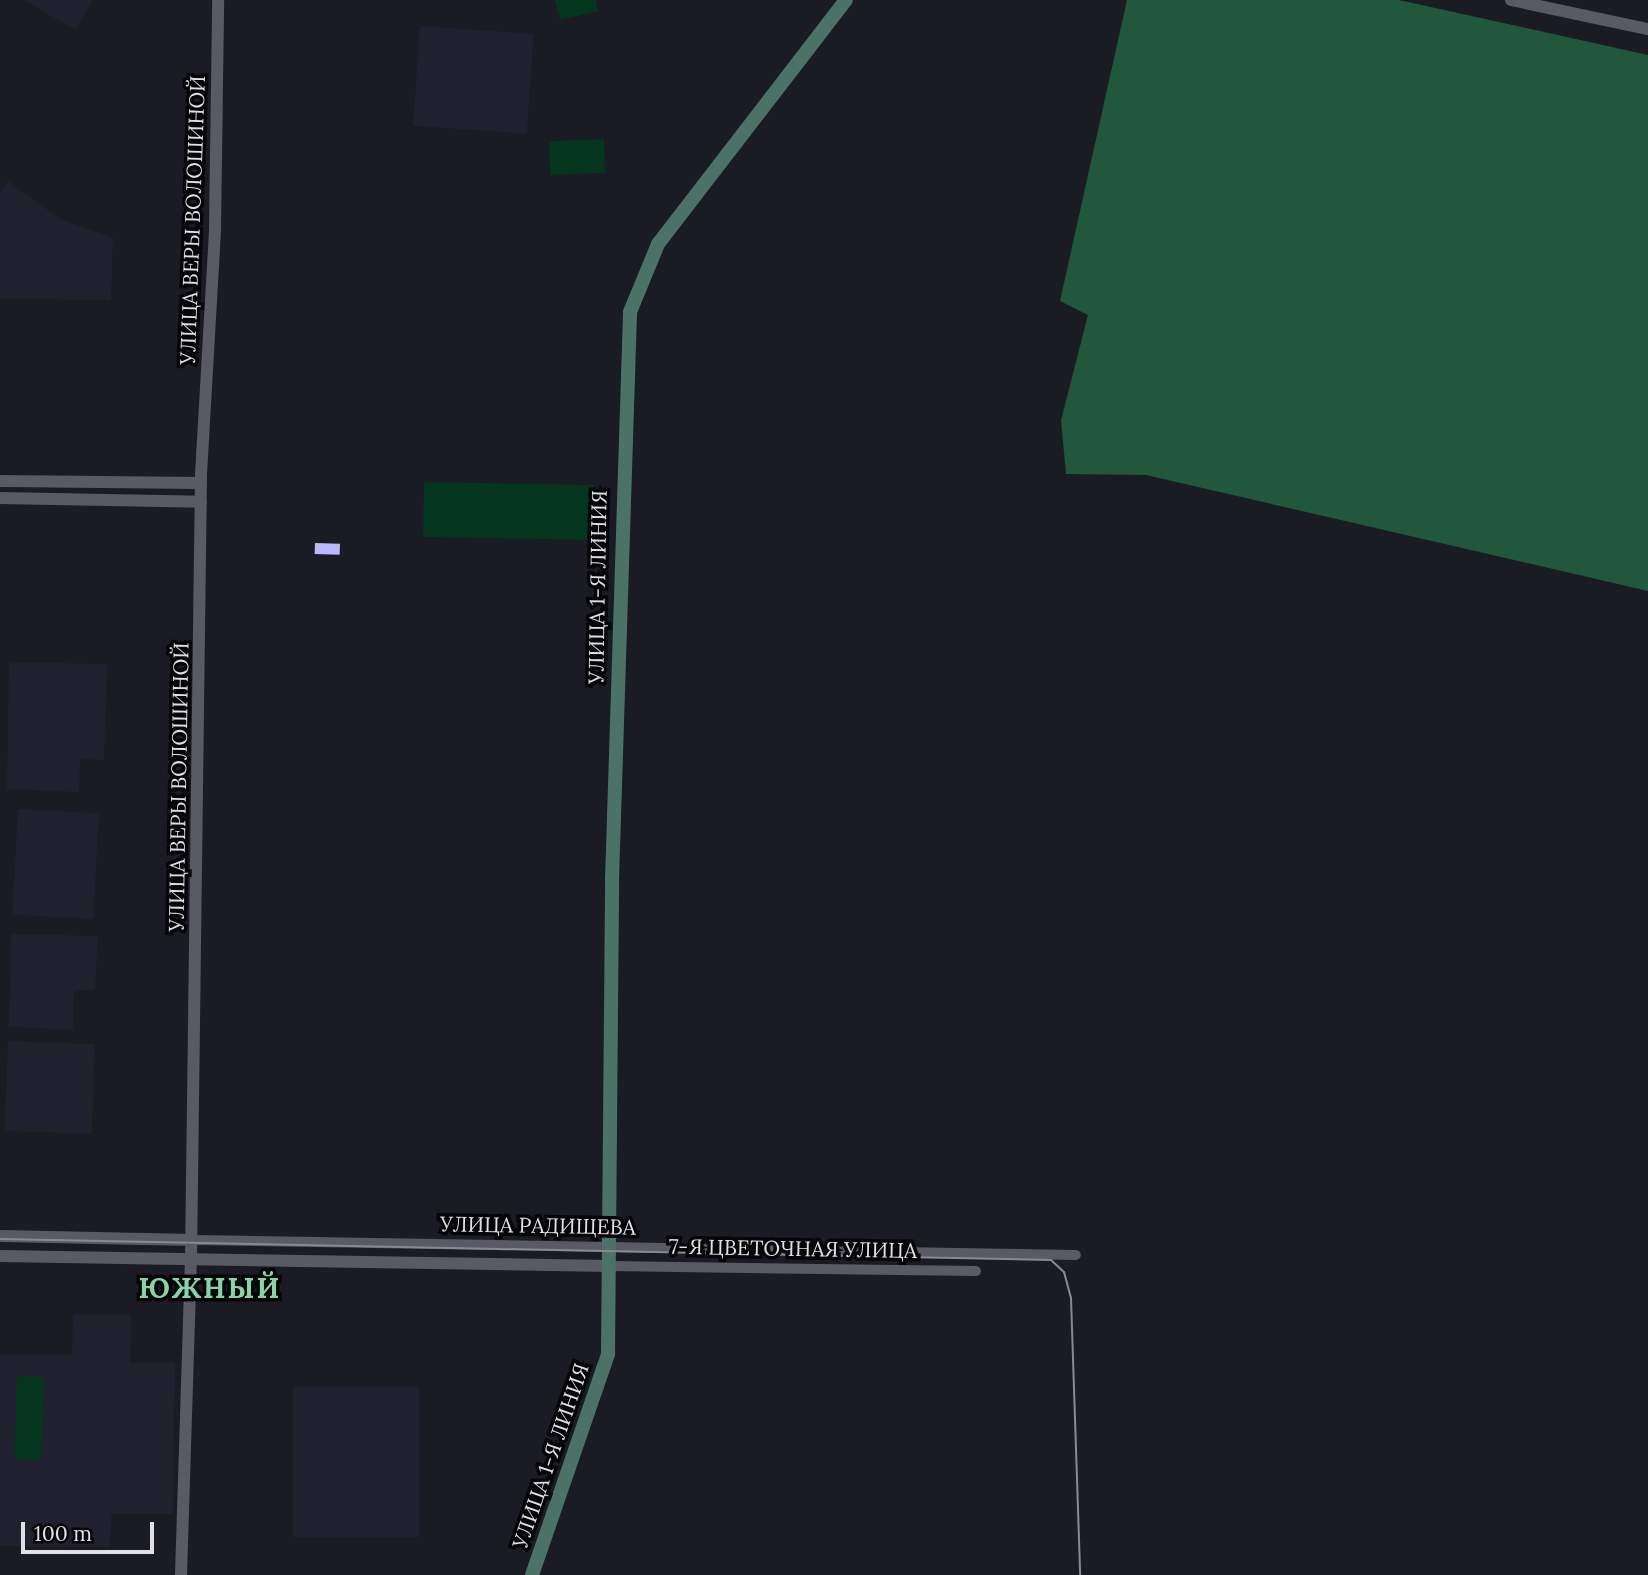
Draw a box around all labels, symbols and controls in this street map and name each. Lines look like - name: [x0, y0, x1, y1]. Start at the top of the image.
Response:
- street label: УЛИЦА ВЕРЫ ВОЛОШИНОЙ: [175, 75, 211, 365]
- street label: УЛИЦА 1-Я ЛИНИЯ: [584, 490, 612, 684]
- street label: УЛИЦА ВЕРЫ ВОЛОШИНОЙ: [164, 642, 194, 932]
- street label: УЛИЦА РАДИЩЕВА: [440, 1212, 636, 1240]
- street label: 7-Я ЦВЕТОЧНАЯ УЛИЦА: [669, 1234, 917, 1264]
- district label: ЮЖНЫЙ: [139, 1271, 281, 1305]
- street label: УЛИЦА 1-Я ЛИНИЯ: [507, 1360, 595, 1552]
- scale bar: [24, 1508, 158, 1552]
- text: 100 m: [34, 1520, 92, 1547]

